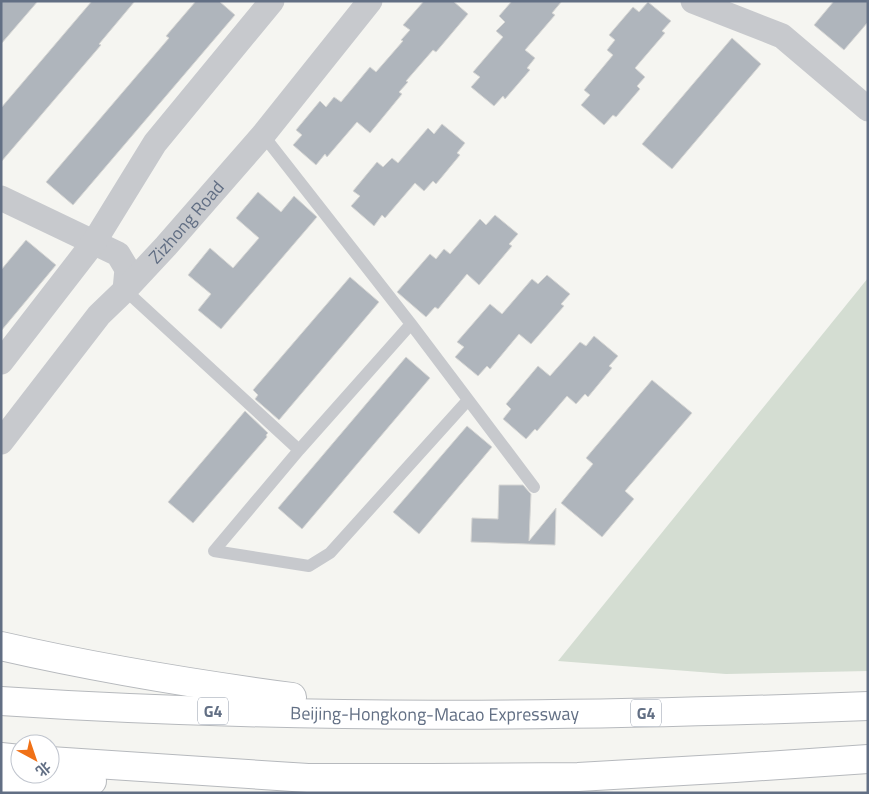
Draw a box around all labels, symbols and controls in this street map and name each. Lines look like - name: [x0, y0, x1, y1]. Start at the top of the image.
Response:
- street label: Zizhong Road: [142, 174, 230, 270]
- road number: G4: [198, 698, 228, 724]
- street label: Beijing-Hongkong-Macao Expressway: [290, 699, 580, 728]
- road number: G4: [631, 700, 661, 726]
- north arrow: [10, 734, 60, 784]
- text: 北: [32, 757, 56, 782]

